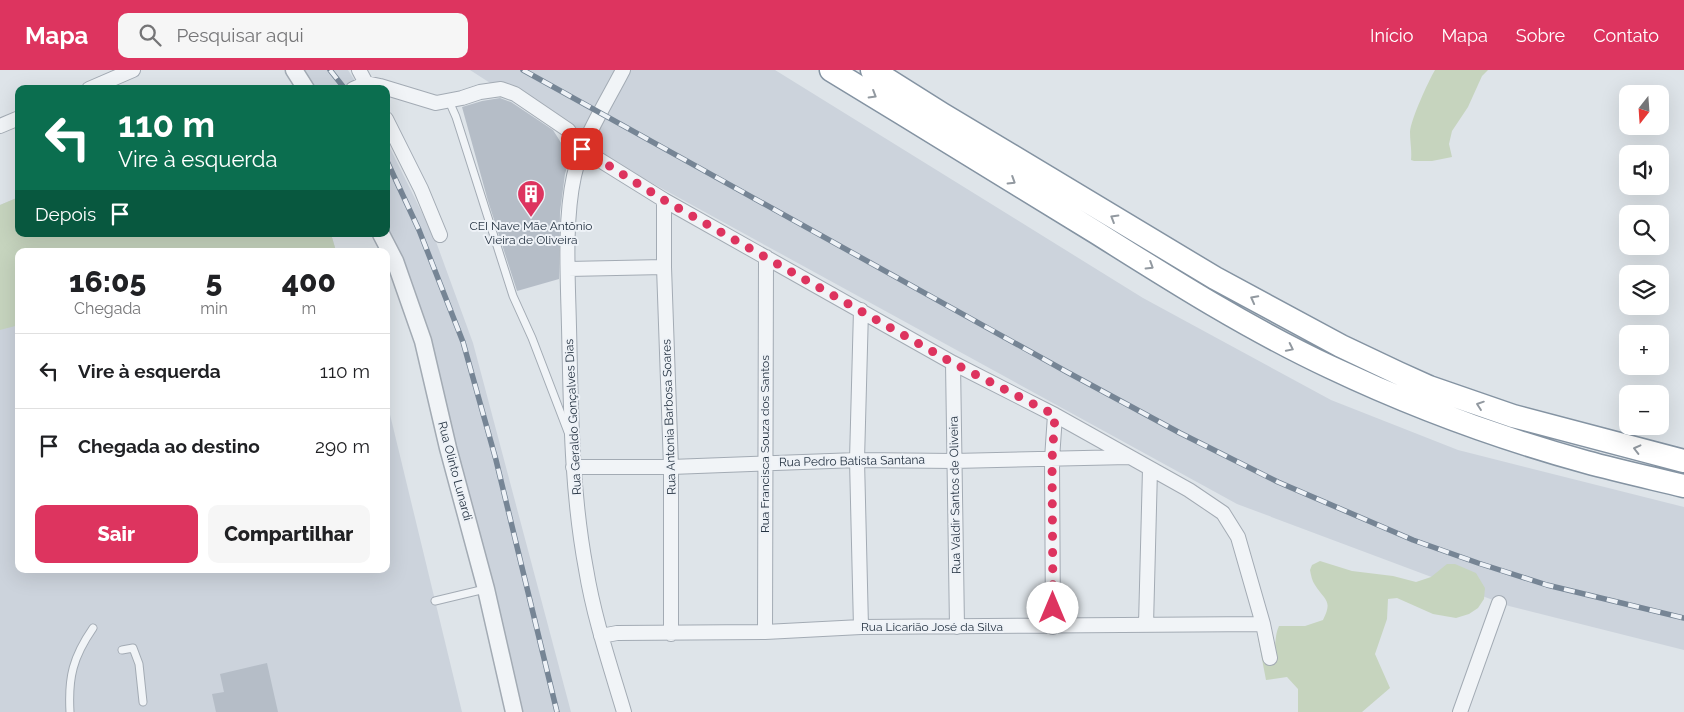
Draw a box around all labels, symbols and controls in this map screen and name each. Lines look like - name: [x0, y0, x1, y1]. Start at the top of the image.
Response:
- search box: [118, 13, 468, 58]
- text: Mapa: [25, 21, 88, 50]
- icon: search: [136, 21, 164, 49]
- text: Pesquisar aqui: [176, 24, 304, 46]
- text: Início: [1370, 25, 1413, 46]
- text: Mapa: [1441, 25, 1488, 46]
- text: Sobre: [1516, 25, 1565, 46]
- text: Contato: [1593, 25, 1659, 46]
- north arrow: [1619, 85, 1669, 135]
- map controls: [1619, 85, 1669, 435]
- one-way arrow: [868, 89, 877, 99]
- text: 110 m: [118, 104, 215, 145]
- icon: left: [35, 105, 100, 170]
- pin: [561, 128, 603, 170]
- icon: arrive: [568, 135, 596, 163]
- button: sound: [1619, 145, 1669, 195]
- text: Vire à esquerda: [118, 146, 277, 172]
- one-way arrow: [1006, 174, 1015, 184]
- building icon: CEI Nave Mãe Antônio Vieira de Oliveira: [516, 179, 546, 218]
- icon: arrive: [106, 200, 134, 228]
- text: Depois: [35, 203, 96, 225]
- button: search: [1619, 205, 1669, 255]
- one-way arrow: [1110, 214, 1119, 224]
- place label: CEI Nave Mãe Antônio Vieira de Oliveira: [469, 219, 593, 247]
- one-way arrow: [1144, 260, 1153, 269]
- text: 16:05: [69, 264, 146, 299]
- text: 5: [206, 264, 222, 299]
- text: 400: [282, 264, 336, 299]
- button: layers: [1619, 265, 1669, 315]
- one-way arrow: [1251, 296, 1260, 306]
- text: Chegada: [74, 299, 141, 318]
- text: min: [200, 299, 228, 318]
- text: m: [301, 299, 316, 318]
- button: +: [1619, 325, 1669, 375]
- street label: Rua Geraldo Gonçalves Dias: [562, 338, 584, 495]
- street label: Rua Antonia Barbosa Soares: [659, 339, 679, 495]
- one-way arrow: [1285, 342, 1294, 352]
- street label: Rua Francisca Souza dos Santos: [758, 355, 772, 533]
- icon: left: [35, 357, 63, 385]
- text: Vire à esquerda: [78, 360, 221, 382]
- text: 110 m: [320, 360, 370, 382]
- button: −: [1619, 385, 1669, 435]
- one-way arrow: [1477, 401, 1485, 411]
- street label: Rua Valdir Santos de Oliveira: [947, 416, 963, 574]
- street label: Rua Olinto Lunardi: [435, 420, 475, 522]
- icon: arrive: [35, 432, 63, 460]
- text: Chegada ao destino: [78, 435, 260, 457]
- text: 290 m: [315, 435, 370, 457]
- one-way arrow: [1632, 444, 1641, 455]
- street label: Rua Pedro Batista Santana: [779, 453, 925, 469]
- button: Sair: [35, 505, 198, 563]
- button: Compartilhar: [208, 505, 370, 563]
- position arrow: [1026, 581, 1078, 633]
- street label: Rua Licarião José da Silva: [861, 620, 1003, 634]

